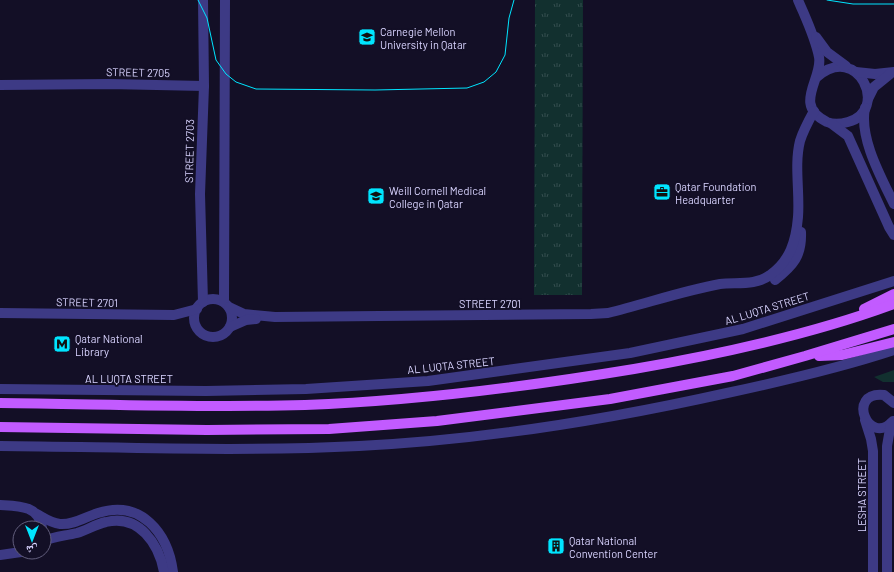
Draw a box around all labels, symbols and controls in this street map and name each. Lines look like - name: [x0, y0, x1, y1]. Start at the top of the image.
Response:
- place label: Carnegie Mellon University in Qatar: [380, 25, 467, 51]
- school or university icon: Carnegie Mellon University in Qatar: [357, 27, 377, 47]
- street label: STREET 2705: [106, 65, 170, 79]
- street label: STREET 2703: [182, 119, 196, 183]
- place label: Qatar Foundation Headquarter: [675, 180, 757, 206]
- office icon: Qatar Foundation Headquarter: [652, 182, 672, 202]
- place label: Weill Cornell Medical College in Qatar: [389, 184, 486, 210]
- school or university icon: Weill Cornell Medical College in Qatar: [366, 186, 386, 206]
- street label: AL LUQTA STREET: [723, 289, 811, 327]
- street label: STREET 2701: [56, 295, 118, 309]
- street label: STREET 2701: [459, 297, 521, 310]
- place label: Qatar National Library: [75, 332, 143, 358]
- metro station icon: Qatar National Library: [52, 334, 72, 354]
- street label: AL LUQTA STREET: [407, 354, 495, 376]
- street label: AL LUQTA STREET: [85, 372, 173, 385]
- street label: LESHA STREET: [855, 458, 868, 532]
- north arrow: [12, 520, 52, 560]
- place label: Qatar National Convention Center: [569, 534, 657, 560]
- building icon: Qatar National Convention Center: [546, 536, 566, 556]
- text: ش: [26, 542, 38, 557]

